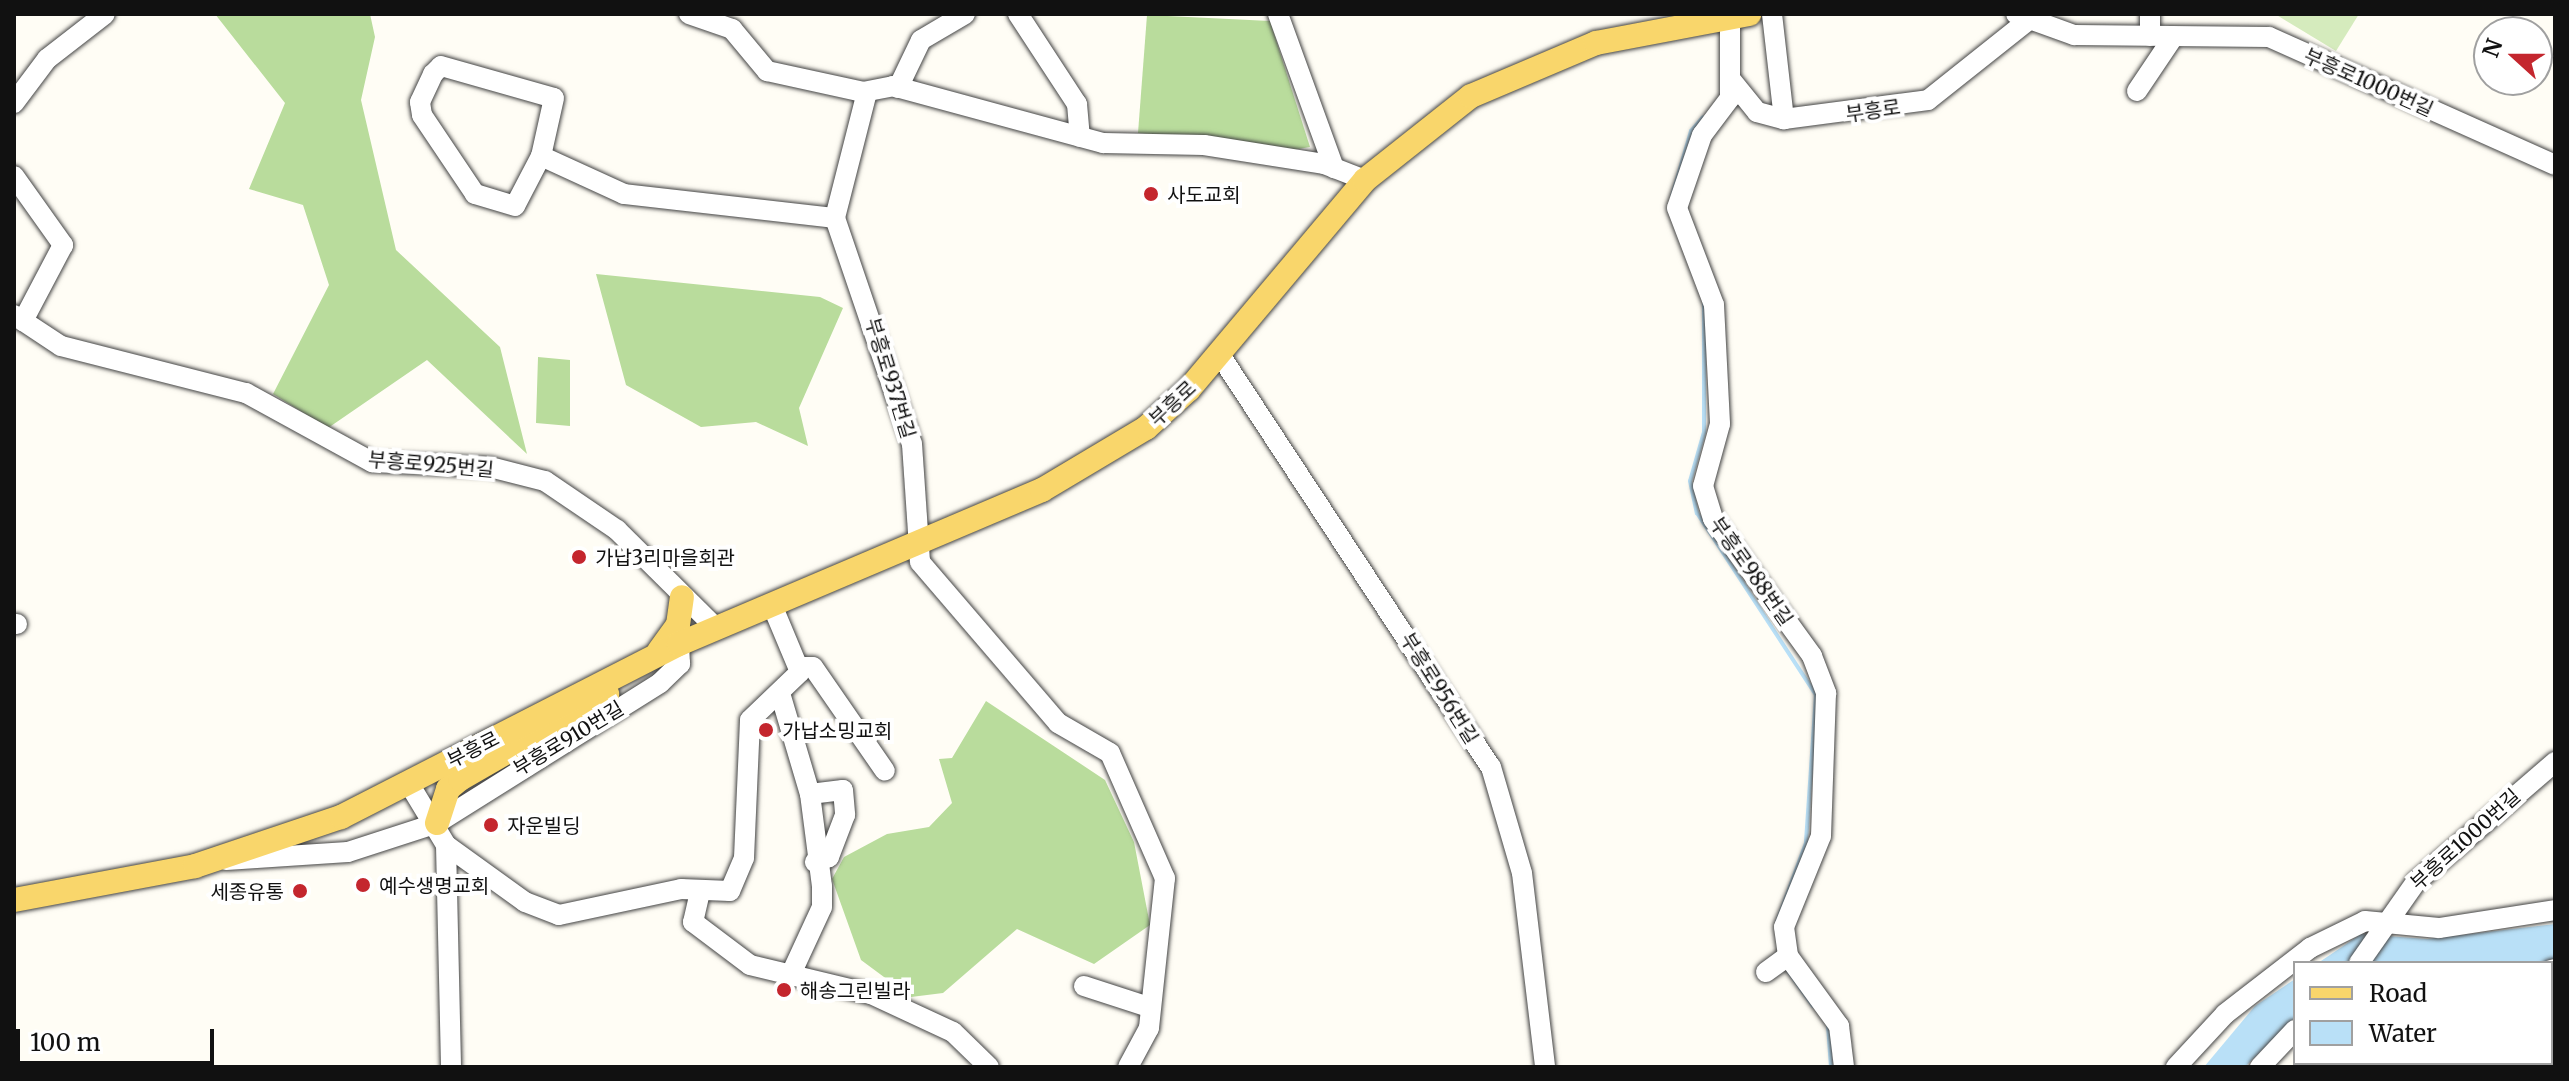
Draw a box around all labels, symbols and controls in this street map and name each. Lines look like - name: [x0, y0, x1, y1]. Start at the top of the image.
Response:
- north arrow: [2473, 16, 2553, 96]
- text: N: [2476, 35, 2509, 61]
- street label: 부흥로1000번길: [2301, 43, 2437, 121]
- street label: 부흥로: [1844, 94, 1902, 126]
- place label: 사도교회: [1167, 182, 1241, 206]
- marker: 사도교회: [1142, 185, 1160, 203]
- street label: 부흥로937번길: [861, 315, 921, 441]
- street label: 부흥로: [1144, 375, 1200, 431]
- street label: 부흥로925번길: [367, 447, 495, 481]
- street label: 부흥로988번길: [1706, 512, 1798, 630]
- place label: 가납3리마을회관: [595, 545, 735, 569]
- marker: 가납3리마을회관: [570, 548, 588, 566]
- street label: 부흥로956번길: [1396, 628, 1484, 748]
- street label: 부흥로910번길: [508, 696, 628, 780]
- place label: 가납소밍교회: [782, 718, 892, 742]
- marker: 가납소밍교회: [757, 721, 775, 739]
- street label: 부흥로: [443, 726, 503, 772]
- street label: 부흥로1000번길: [2405, 784, 2525, 894]
- place label: 자운빌딩: [507, 813, 581, 837]
- marker: 자운빌딩: [482, 816, 500, 834]
- place label: 예수생명교회: [379, 873, 489, 897]
- marker: 예수생명교회: [354, 876, 372, 894]
- place label: 세종유통: [210, 879, 284, 903]
- marker: 세종유통: [291, 882, 309, 900]
- legend: [2293, 961, 2553, 1065]
- place label: 해송그린빌라: [800, 978, 910, 1002]
- text: Road: [2369, 978, 2427, 1009]
- marker: 해송그린빌라: [775, 981, 793, 999]
- scale bar: [20, 1013, 218, 1063]
- text: Water: [2369, 1018, 2437, 1049]
- text: 100 m: [30, 1027, 100, 1058]

